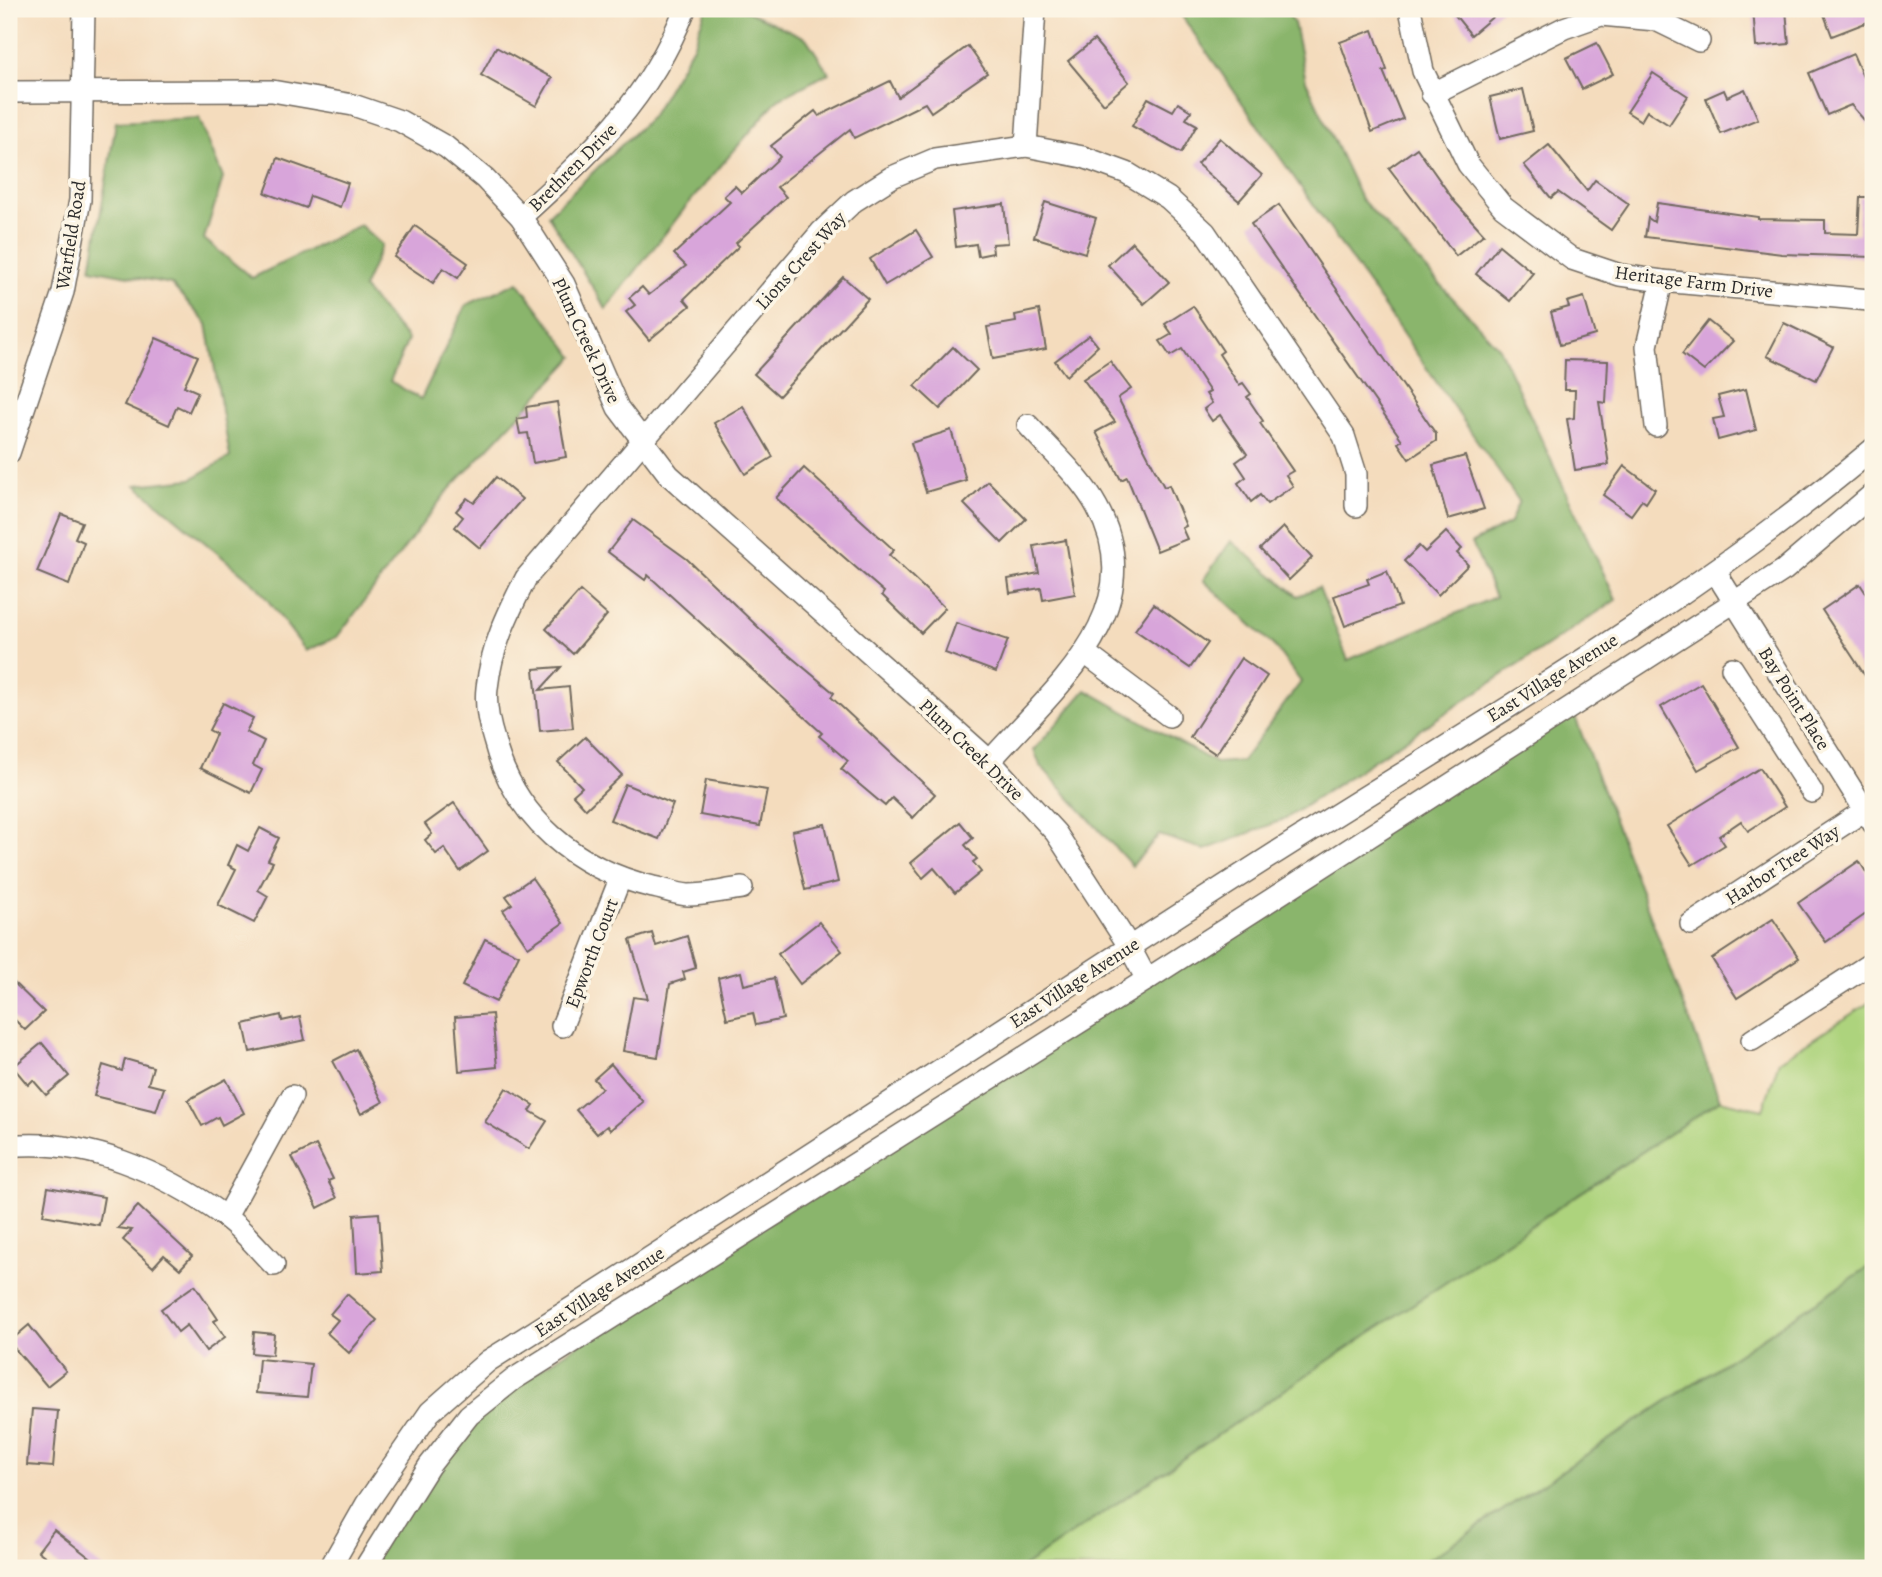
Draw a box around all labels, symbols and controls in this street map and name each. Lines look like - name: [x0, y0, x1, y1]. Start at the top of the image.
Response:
- street label: Brethren Drive: [523, 118, 623, 218]
- street label: Warfield Road: [49, 178, 93, 293]
- street label: Lions Crest Way: [750, 205, 852, 316]
- street label: Heritage Farm Drive: [1613, 259, 1775, 305]
- street label: Plum Creek Drive: [545, 273, 627, 408]
- street label: East Village Avenue: [1482, 627, 1623, 729]
- street label: Bay Point Place: [1752, 642, 1836, 755]
- street label: Plum Creek Drive: [913, 693, 1029, 806]
- street label: Harbor Tree Way: [1721, 818, 1845, 911]
- street label: Epworth Court: [559, 895, 625, 1012]
- street label: East Village Avenue: [1005, 931, 1145, 1035]
- street label: East Village Avenue: [530, 1240, 670, 1344]

